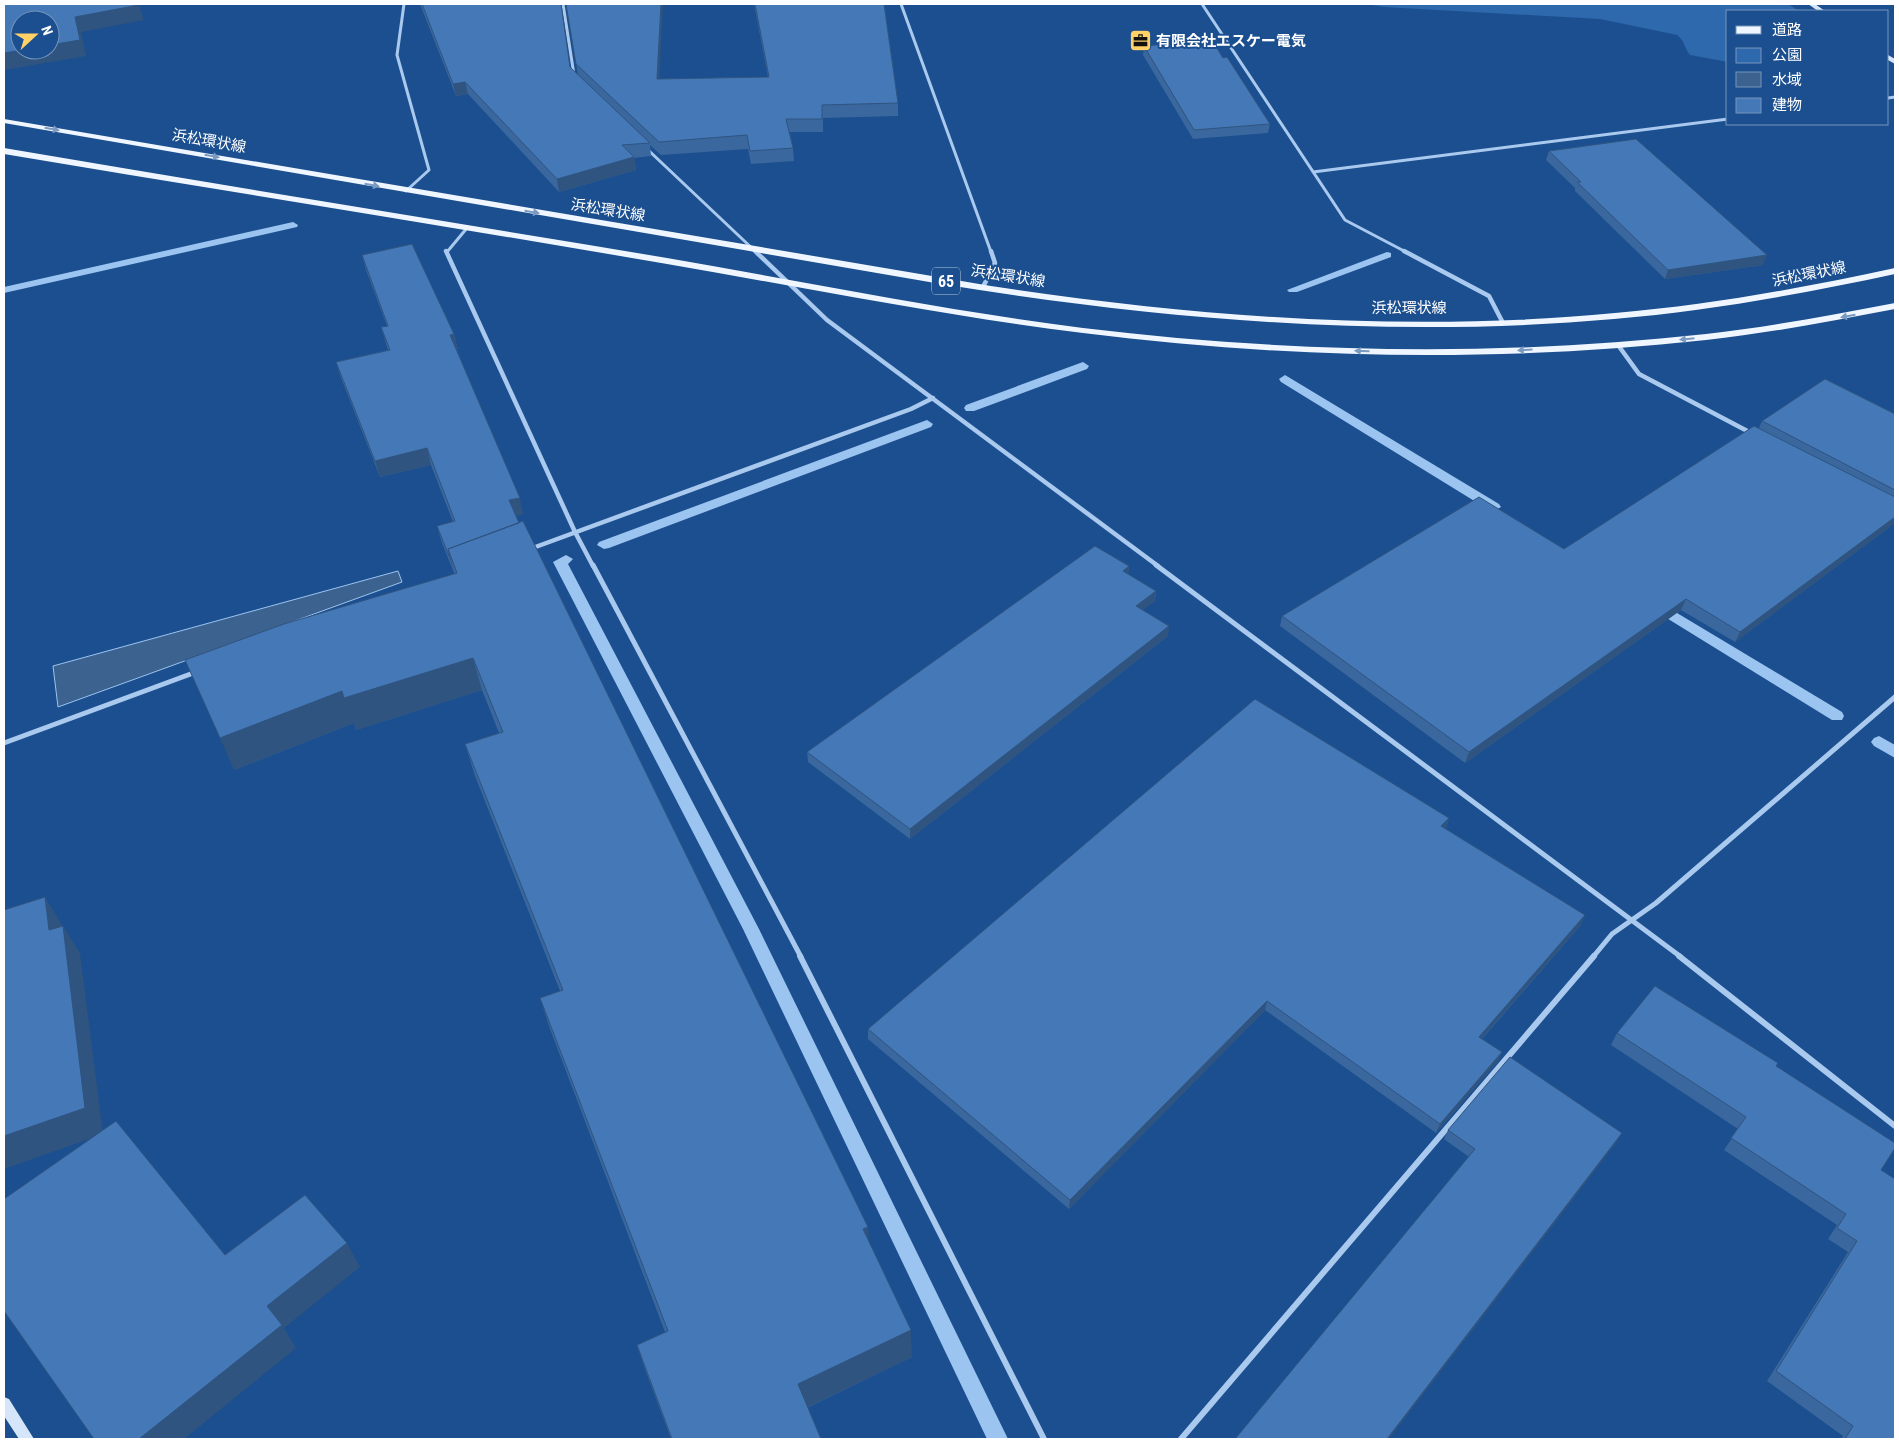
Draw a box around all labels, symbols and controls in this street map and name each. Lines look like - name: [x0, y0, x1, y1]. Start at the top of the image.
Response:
- north arrow: [10, 10, 60, 60]
- legend: [1726, 10, 1889, 125]
- text: 道路: [1772, 21, 1802, 39]
- text: N: [38, 23, 56, 37]
- office icon: 有限会社エスケー電気: [1128, 29, 1152, 53]
- place label: 有限会社エスケー電気: [1156, 32, 1306, 50]
- text: 公園: [1772, 46, 1802, 64]
- text: 水域: [1772, 71, 1802, 89]
- text: 建物: [1772, 96, 1802, 114]
- one-way arrow: [44, 126, 60, 134]
- street label: 浜松環状線: [170, 126, 248, 156]
- one-way arrow: [204, 153, 220, 161]
- one-way arrow: [364, 181, 380, 189]
- street label: 浜松環状線: [570, 195, 646, 225]
- one-way arrow: [525, 209, 541, 217]
- street label: 浜松環状線: [1770, 258, 1848, 290]
- street label: 浜松環状線: [970, 261, 1046, 291]
- road number: 65: [932, 268, 960, 294]
- street label: 浜松環状線: [1371, 299, 1447, 317]
- one-way arrow: [1840, 312, 1855, 320]
- one-way arrow: [1678, 335, 1694, 343]
- one-way arrow: [1354, 347, 1370, 355]
- one-way arrow: [1516, 347, 1532, 355]

